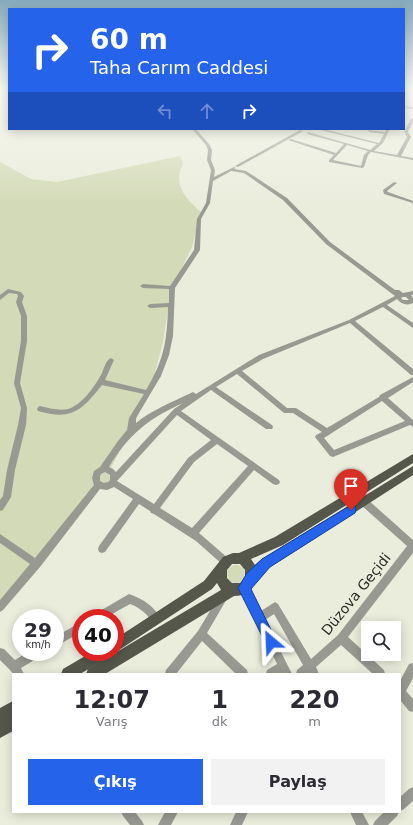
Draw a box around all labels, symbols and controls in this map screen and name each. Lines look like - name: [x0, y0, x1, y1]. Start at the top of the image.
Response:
- text: 60 m: [90, 23, 168, 56]
- icon: right: [24, 24, 76, 76]
- text: Taha Carım Caddesi: [90, 57, 268, 78]
- icon: left: [154, 100, 176, 122]
- icon: ahead: [196, 100, 218, 122]
- icon: right: [238, 100, 260, 122]
- pin: [334, 469, 368, 510]
- icon: arrive: [340, 475, 362, 497]
- street label: Düzova Geçidi: [318, 550, 394, 638]
- speed limit sign: 40: [72, 609, 124, 661]
- text: 29: [24, 618, 52, 642]
- position arrow: [250, 621, 292, 663]
- map controls: [361, 621, 401, 661]
- button: search: [361, 621, 401, 661]
- text: km/h: [25, 639, 51, 650]
- text: 12:07: [73, 686, 150, 714]
- text: 1: [211, 686, 228, 714]
- text: 220: [289, 686, 340, 714]
- text: Varış: [96, 714, 127, 729]
- text: dk: [212, 714, 228, 729]
- text: m: [308, 714, 321, 729]
- button: Çıkış: [28, 759, 203, 805]
- button: Paylaş: [211, 759, 385, 805]

